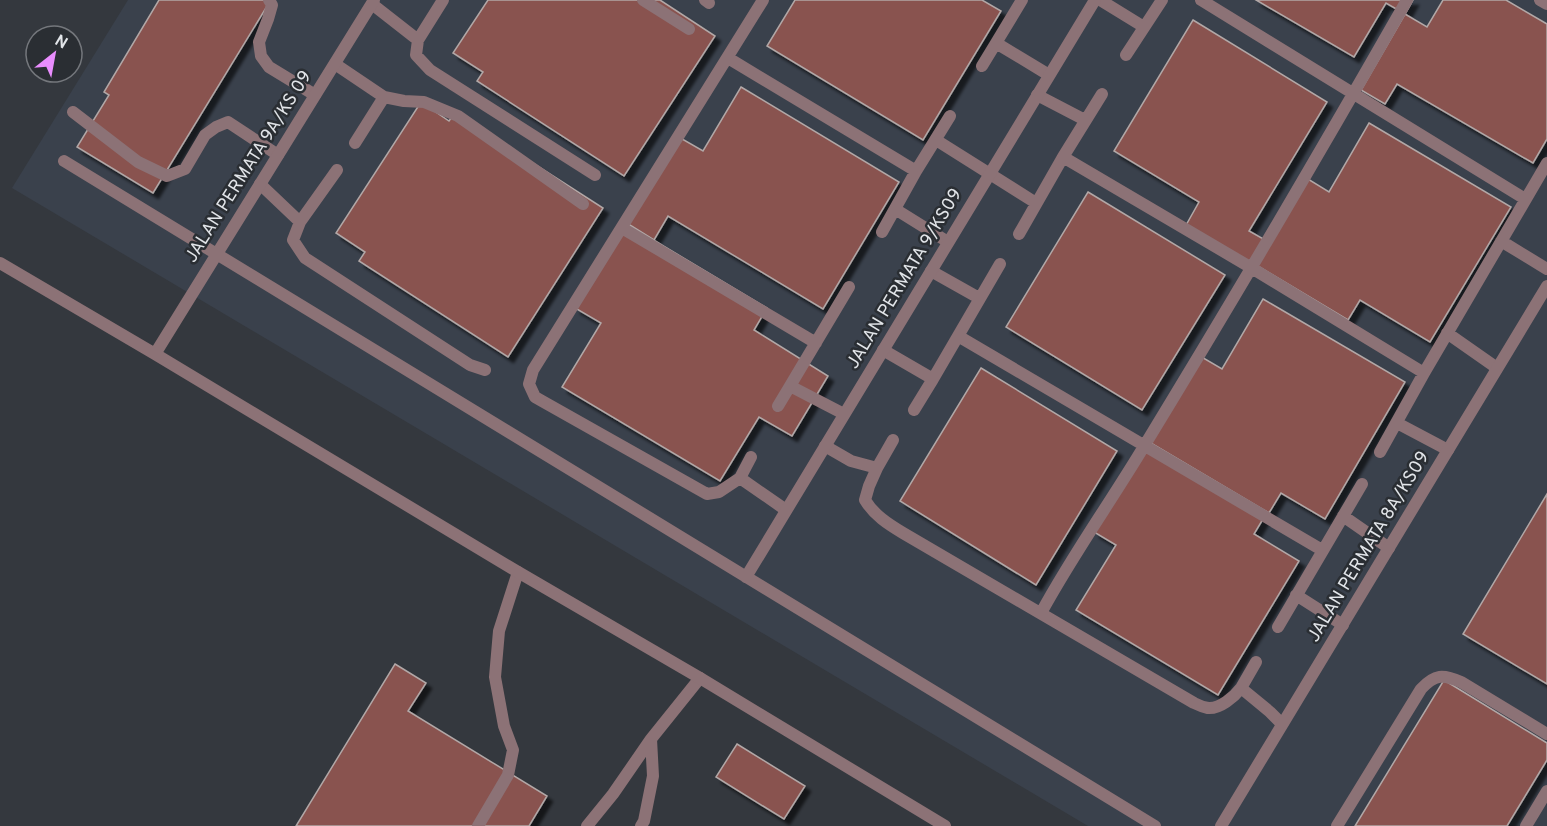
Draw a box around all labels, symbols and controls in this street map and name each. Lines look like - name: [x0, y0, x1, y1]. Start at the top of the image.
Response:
- north arrow: [24, 24, 84, 84]
- text: N: [51, 31, 71, 54]
- street label: JALAN PERMATA 9A/KS 09: [180, 67, 318, 267]
- street label: JALAN PERMATA 9/KS09: [842, 185, 968, 373]
- street label: JALAN PERMATA 8A/KS09: [1303, 447, 1435, 647]

